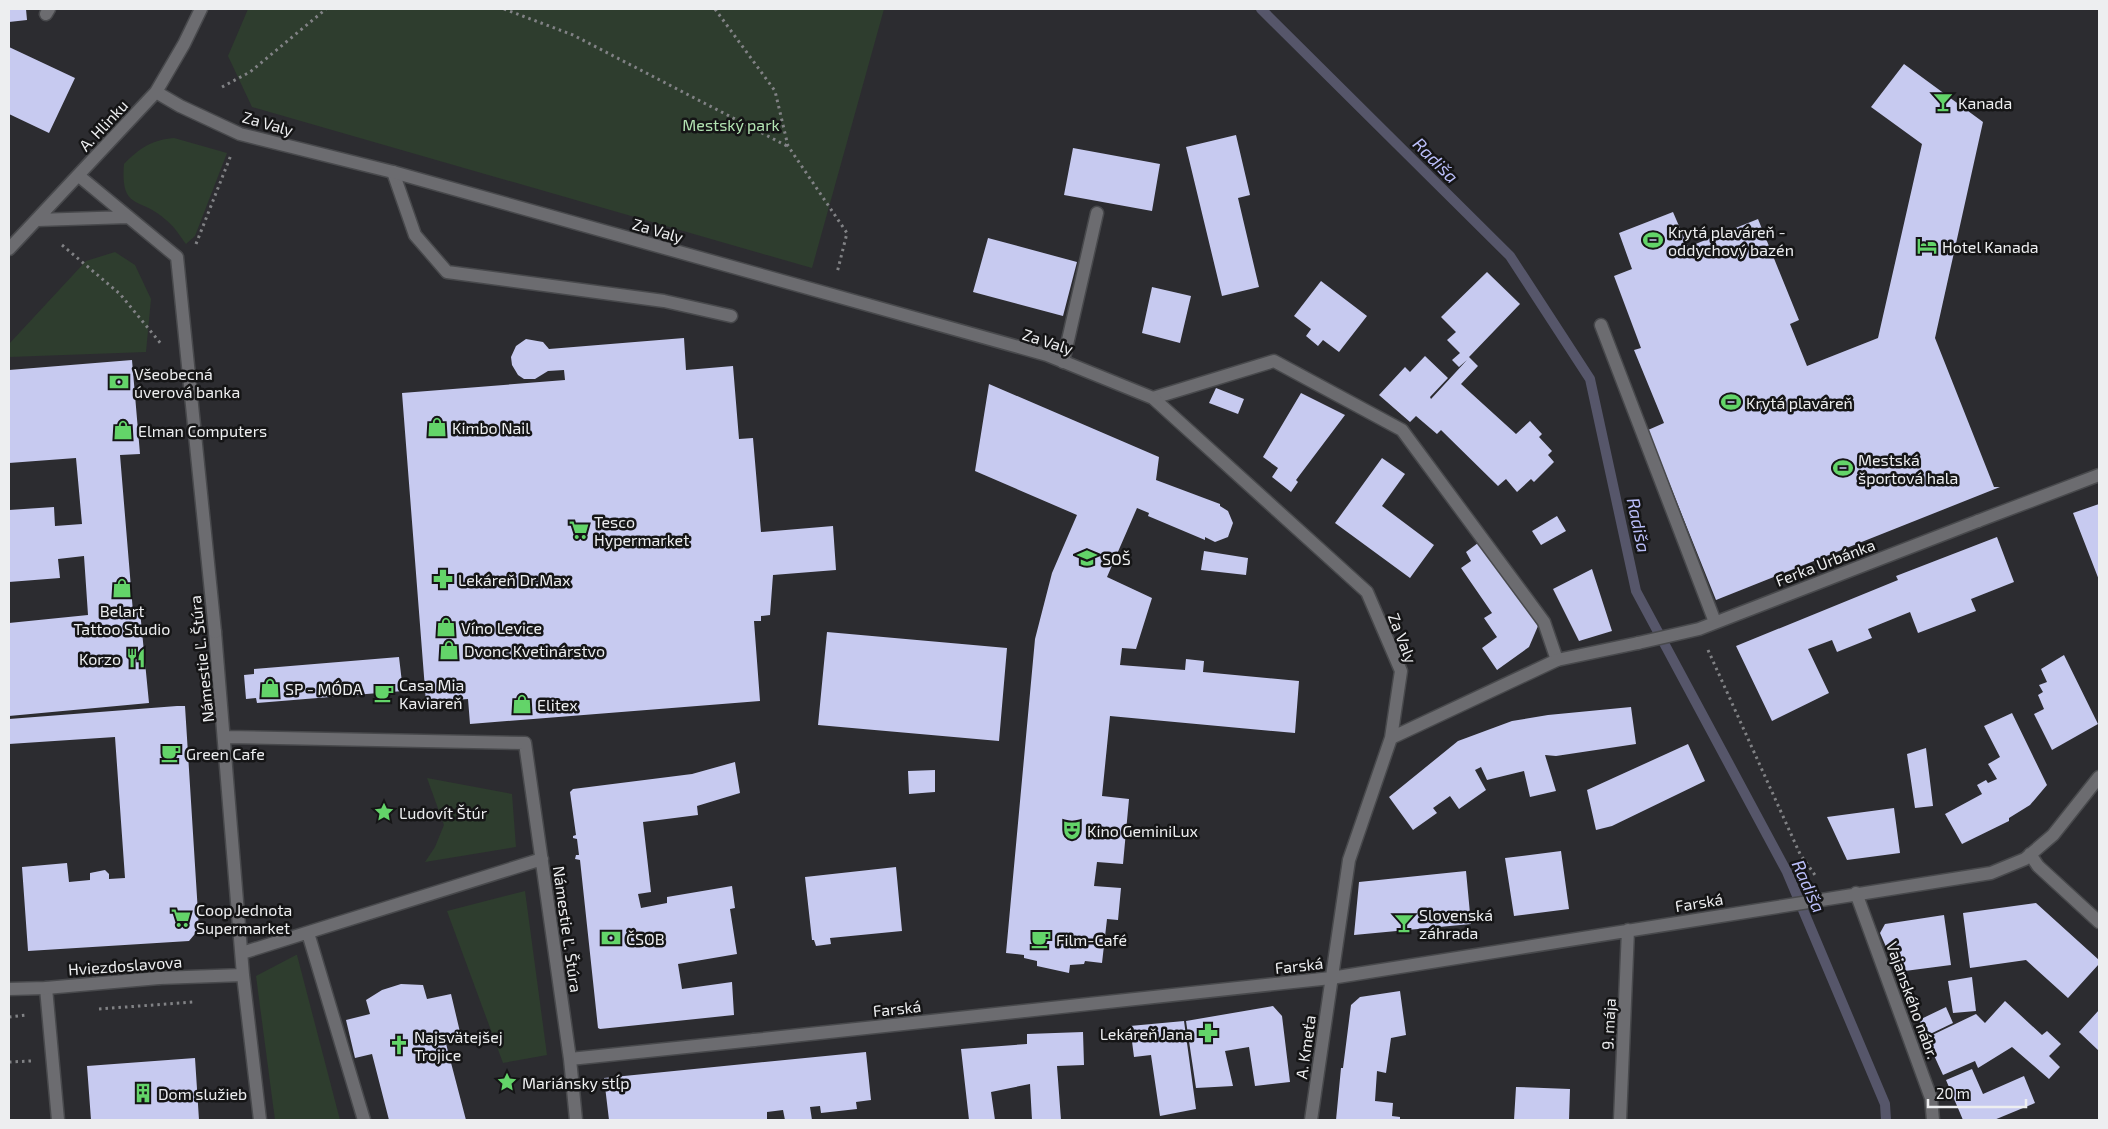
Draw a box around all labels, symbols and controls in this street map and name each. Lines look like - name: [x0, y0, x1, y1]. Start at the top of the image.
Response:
- bar icon: Kanada: [1932, 91, 1954, 113]
- place label: Kanada: [1958, 93, 2012, 112]
- street label: A. Hlinku: [75, 95, 131, 155]
- street label: Za Valy: [240, 107, 296, 139]
- park label: Mestský park: [682, 115, 780, 134]
- water label: Radiša: [1409, 133, 1463, 187]
- street label: Za Valy: [630, 214, 686, 246]
- place label: Krytá plaváreň - oddychový bazén: [1668, 222, 1794, 259]
- sports icon: Krytá plaváreň - oddychový bazén: [1642, 229, 1664, 251]
- hotel icon: Hotel Kanada: [1916, 235, 1938, 257]
- place label: Hotel Kanada: [1942, 237, 2039, 256]
- street label: Za Valy: [1020, 324, 1076, 358]
- place label: Všeobecná úverová banka: [134, 364, 240, 401]
- bank icon: Všeobecná úverová banka: [108, 371, 130, 393]
- sports icon: Krytá plaváreň: [1720, 391, 1742, 413]
- place label: Krytá plaváreň: [1746, 393, 1853, 412]
- shop icon: Kimbo Nail: [426, 416, 448, 438]
- place label: Kimbo Nail: [452, 418, 530, 437]
- shop icon: Elman Computers: [112, 419, 134, 441]
- place label: Elman Computers: [138, 421, 267, 440]
- place label: Mestská športová hala: [1858, 450, 1958, 487]
- sports icon: Mestská športová hala: [1832, 457, 1854, 479]
- water label: Radiša: [1622, 496, 1656, 554]
- place label: Tesco Hypermarket: [594, 512, 689, 549]
- supermarket icon: Tesco Hypermarket: [568, 519, 590, 541]
- street label: Ferka Urbánka: [1773, 534, 1877, 590]
- school or university icon: SOŠ: [1076, 547, 1098, 569]
- place label: SOŠ: [1102, 549, 1131, 568]
- pharmacy icon: Lekáreň Dr.Max: [432, 568, 454, 590]
- place label: Lekáreň Dr.Max: [458, 570, 571, 589]
- shop icon: Belart Tattoo Studio: [111, 577, 133, 599]
- street label: Námestie Ľ. Štúra: [185, 594, 217, 724]
- place label: Belart Tattoo Studio: [74, 601, 170, 638]
- street label: Za Valy: [1385, 610, 1421, 666]
- shop icon: Víno Levice: [435, 616, 457, 638]
- place label: Víno Levice: [461, 618, 542, 637]
- shop icon: Dvonc Kvetinárstvo: [438, 639, 460, 661]
- place label: Dvonc Kvetinárstvo: [464, 641, 605, 660]
- restaurant icon: Korzo: [125, 647, 147, 669]
- place label: Korzo: [79, 649, 121, 668]
- place label: Casa Mia Kaviareň: [399, 675, 464, 712]
- shop icon: SP - MÓDA: [259, 677, 281, 699]
- place label: SP - MÓDA: [285, 679, 363, 698]
- cafe icon: Casa Mia Kaviareň: [373, 682, 395, 704]
- shop icon: Elitex: [511, 693, 533, 715]
- place label: Elitex: [537, 695, 578, 714]
- cafe icon: Green Cafe: [160, 742, 182, 764]
- place label: Green Cafe: [186, 744, 265, 763]
- place icon: Ľudovít Štúr: [373, 801, 395, 823]
- place label: Ľudovít Štúr: [399, 803, 488, 822]
- theatre icon: Kino GeminiLux: [1061, 819, 1083, 841]
- place label: Kino GeminiLux: [1087, 821, 1199, 840]
- water label: Radiša: [1788, 856, 1830, 916]
- street label: Námestie Ľ. Štúra: [550, 864, 586, 994]
- street label: Farská: [1674, 889, 1724, 915]
- place label: Coop Jednota Supermarket: [196, 900, 292, 937]
- place label: Slovenská záhrada: [1419, 905, 1493, 942]
- supermarket icon: Coop Jednota Supermarket: [170, 907, 192, 929]
- bar icon: Slovenská záhrada: [1393, 912, 1415, 934]
- bank icon: ČSOB: [600, 927, 622, 949]
- cafe icon: Film-Café: [1030, 928, 1052, 950]
- place label: ČSOB: [626, 929, 665, 948]
- place label: Film-Café: [1056, 930, 1127, 949]
- street label: Vajanského nábr.: [1882, 939, 1943, 1061]
- street label: Hviezdoslavova: [67, 952, 183, 978]
- street label: Farská: [1274, 953, 1324, 977]
- street label: Farská: [872, 996, 922, 1020]
- street label: 9. mája: [1597, 998, 1620, 1050]
- street label: A. Kmeťa: [1291, 1014, 1319, 1080]
- pharmacy icon: Lekáreň Jana: [1197, 1022, 1219, 1044]
- place label: Lekáreň Jana: [1100, 1024, 1193, 1043]
- place label: Najsvätejšej Trojice: [414, 1027, 503, 1065]
- church icon: Najsvätejšej Trojice: [388, 1034, 410, 1056]
- place icon: Mariánsky stĺp: [496, 1071, 518, 1093]
- place label: Mariánsky stĺp: [522, 1073, 630, 1092]
- scale bar: [1928, 1076, 2026, 1108]
- building icon: Dom služieb: [132, 1082, 154, 1104]
- place label: Dom služieb: [158, 1084, 247, 1103]
- text: 20 m: [1936, 1084, 1970, 1102]

